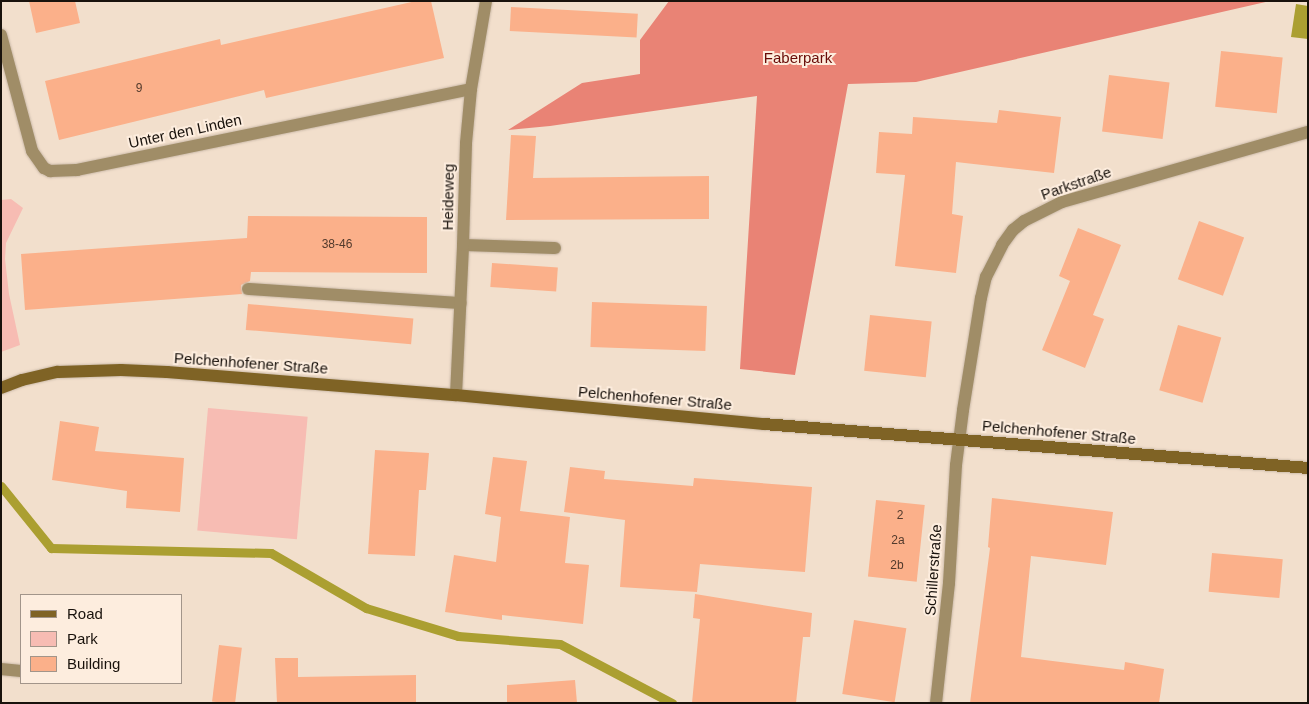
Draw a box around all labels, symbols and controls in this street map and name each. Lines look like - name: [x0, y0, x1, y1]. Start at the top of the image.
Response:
- park label: Faberpark: [764, 49, 832, 67]
- house number: 9: [136, 82, 142, 96]
- street label: Unter den Linden: [127, 110, 243, 152]
- street label: Heideweg: [438, 163, 458, 231]
- street label: Parkstraße: [1038, 163, 1114, 203]
- house number: 38-46: [322, 238, 352, 252]
- street label: Pelchenhofener Straße: [173, 349, 329, 377]
- street label: Pelchenhofener Straße: [577, 382, 733, 414]
- street label: Pelchenhofener Straße: [981, 416, 1137, 448]
- house number: 2: [897, 509, 903, 523]
- street label: Schillerstraße: [921, 524, 945, 616]
- house number: 2a: [891, 534, 905, 548]
- house number: 2b: [890, 559, 904, 573]
- legend: [20, 594, 182, 684]
- text: Road: [67, 605, 103, 622]
- text: Park: [67, 630, 98, 647]
- text: Building: [67, 655, 120, 672]

